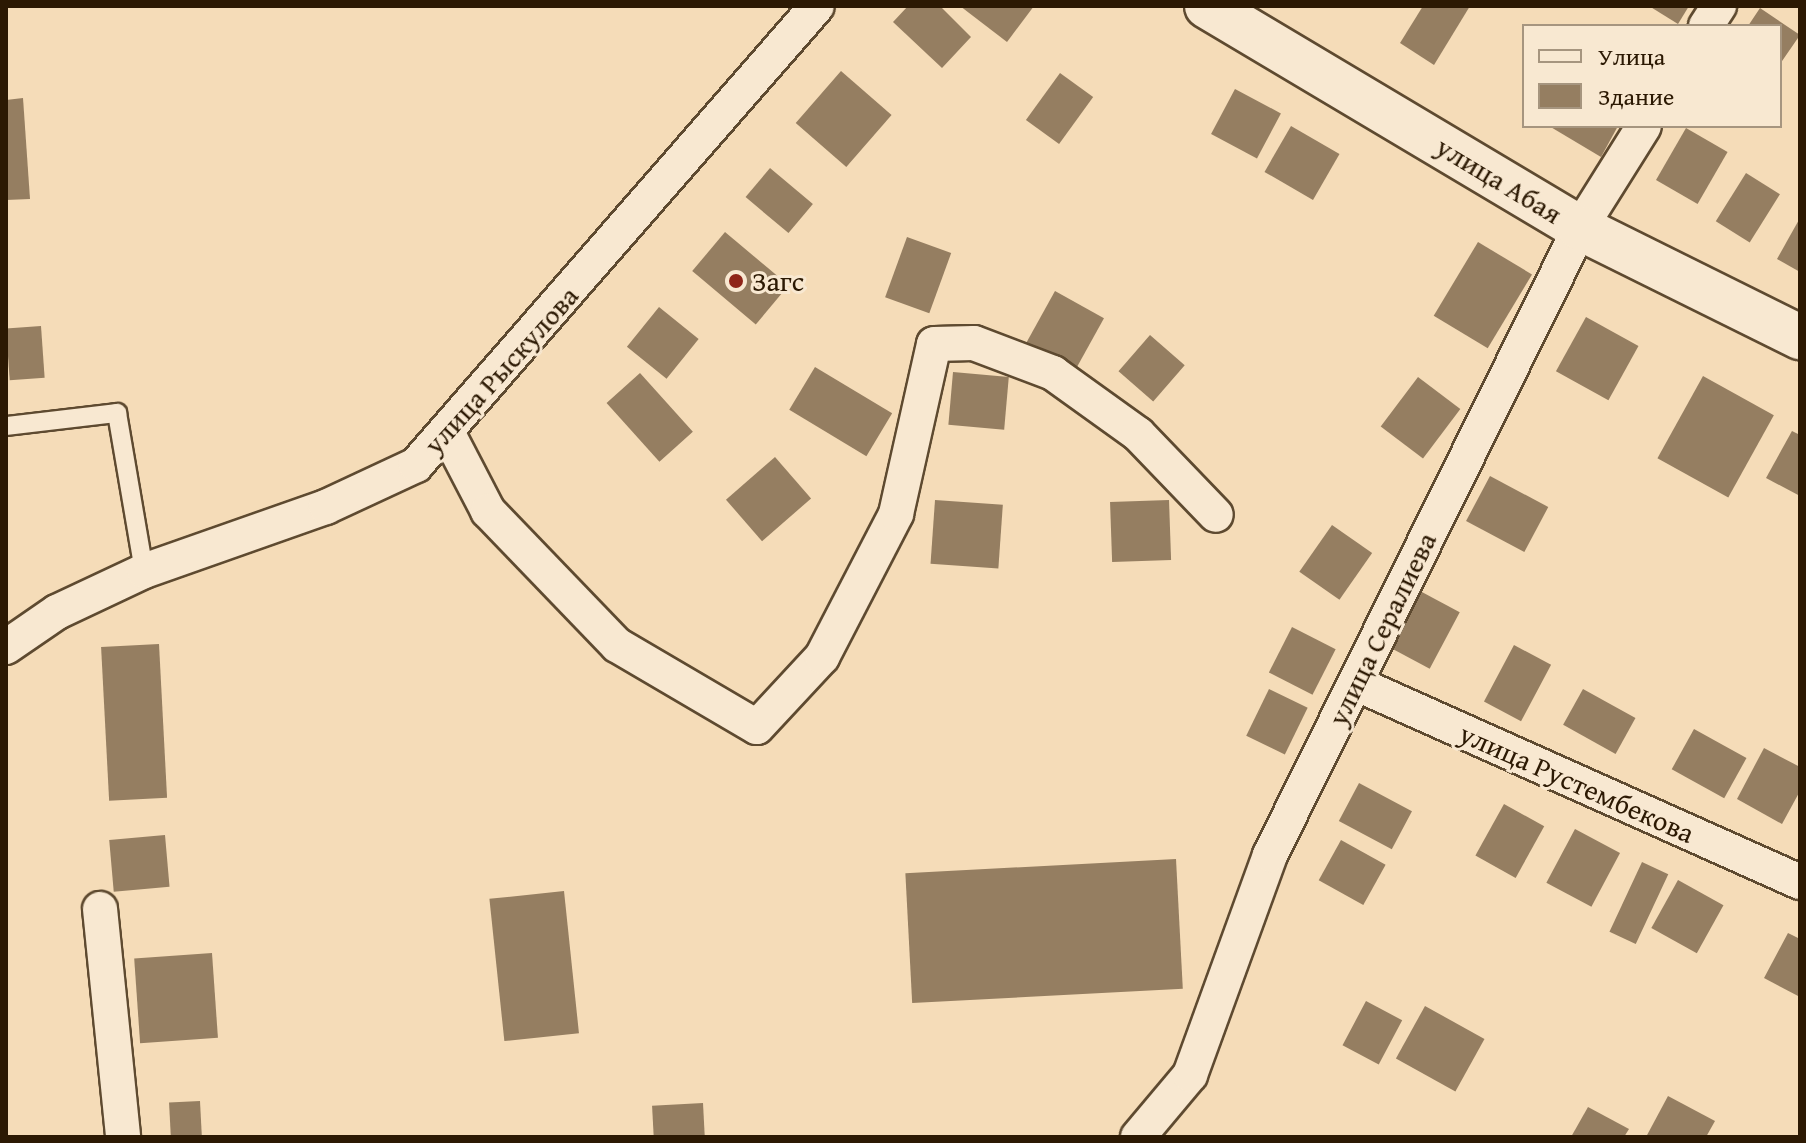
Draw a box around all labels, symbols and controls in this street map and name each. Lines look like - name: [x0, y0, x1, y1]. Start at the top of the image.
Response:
- legend: [1522, 24, 1782, 128]
- text: Улица: [1598, 39, 1665, 74]
- text: Здание: [1598, 79, 1674, 114]
- street label: улица Абая: [1430, 129, 1568, 231]
- place label: Загс: [752, 264, 804, 298]
- marker: Загс: [727, 272, 745, 290]
- street label: улица Рыскулова: [417, 279, 585, 461]
- street label: улица Сералиева: [1321, 527, 1443, 731]
- street label: улица Рустембекова: [1454, 716, 1700, 850]

